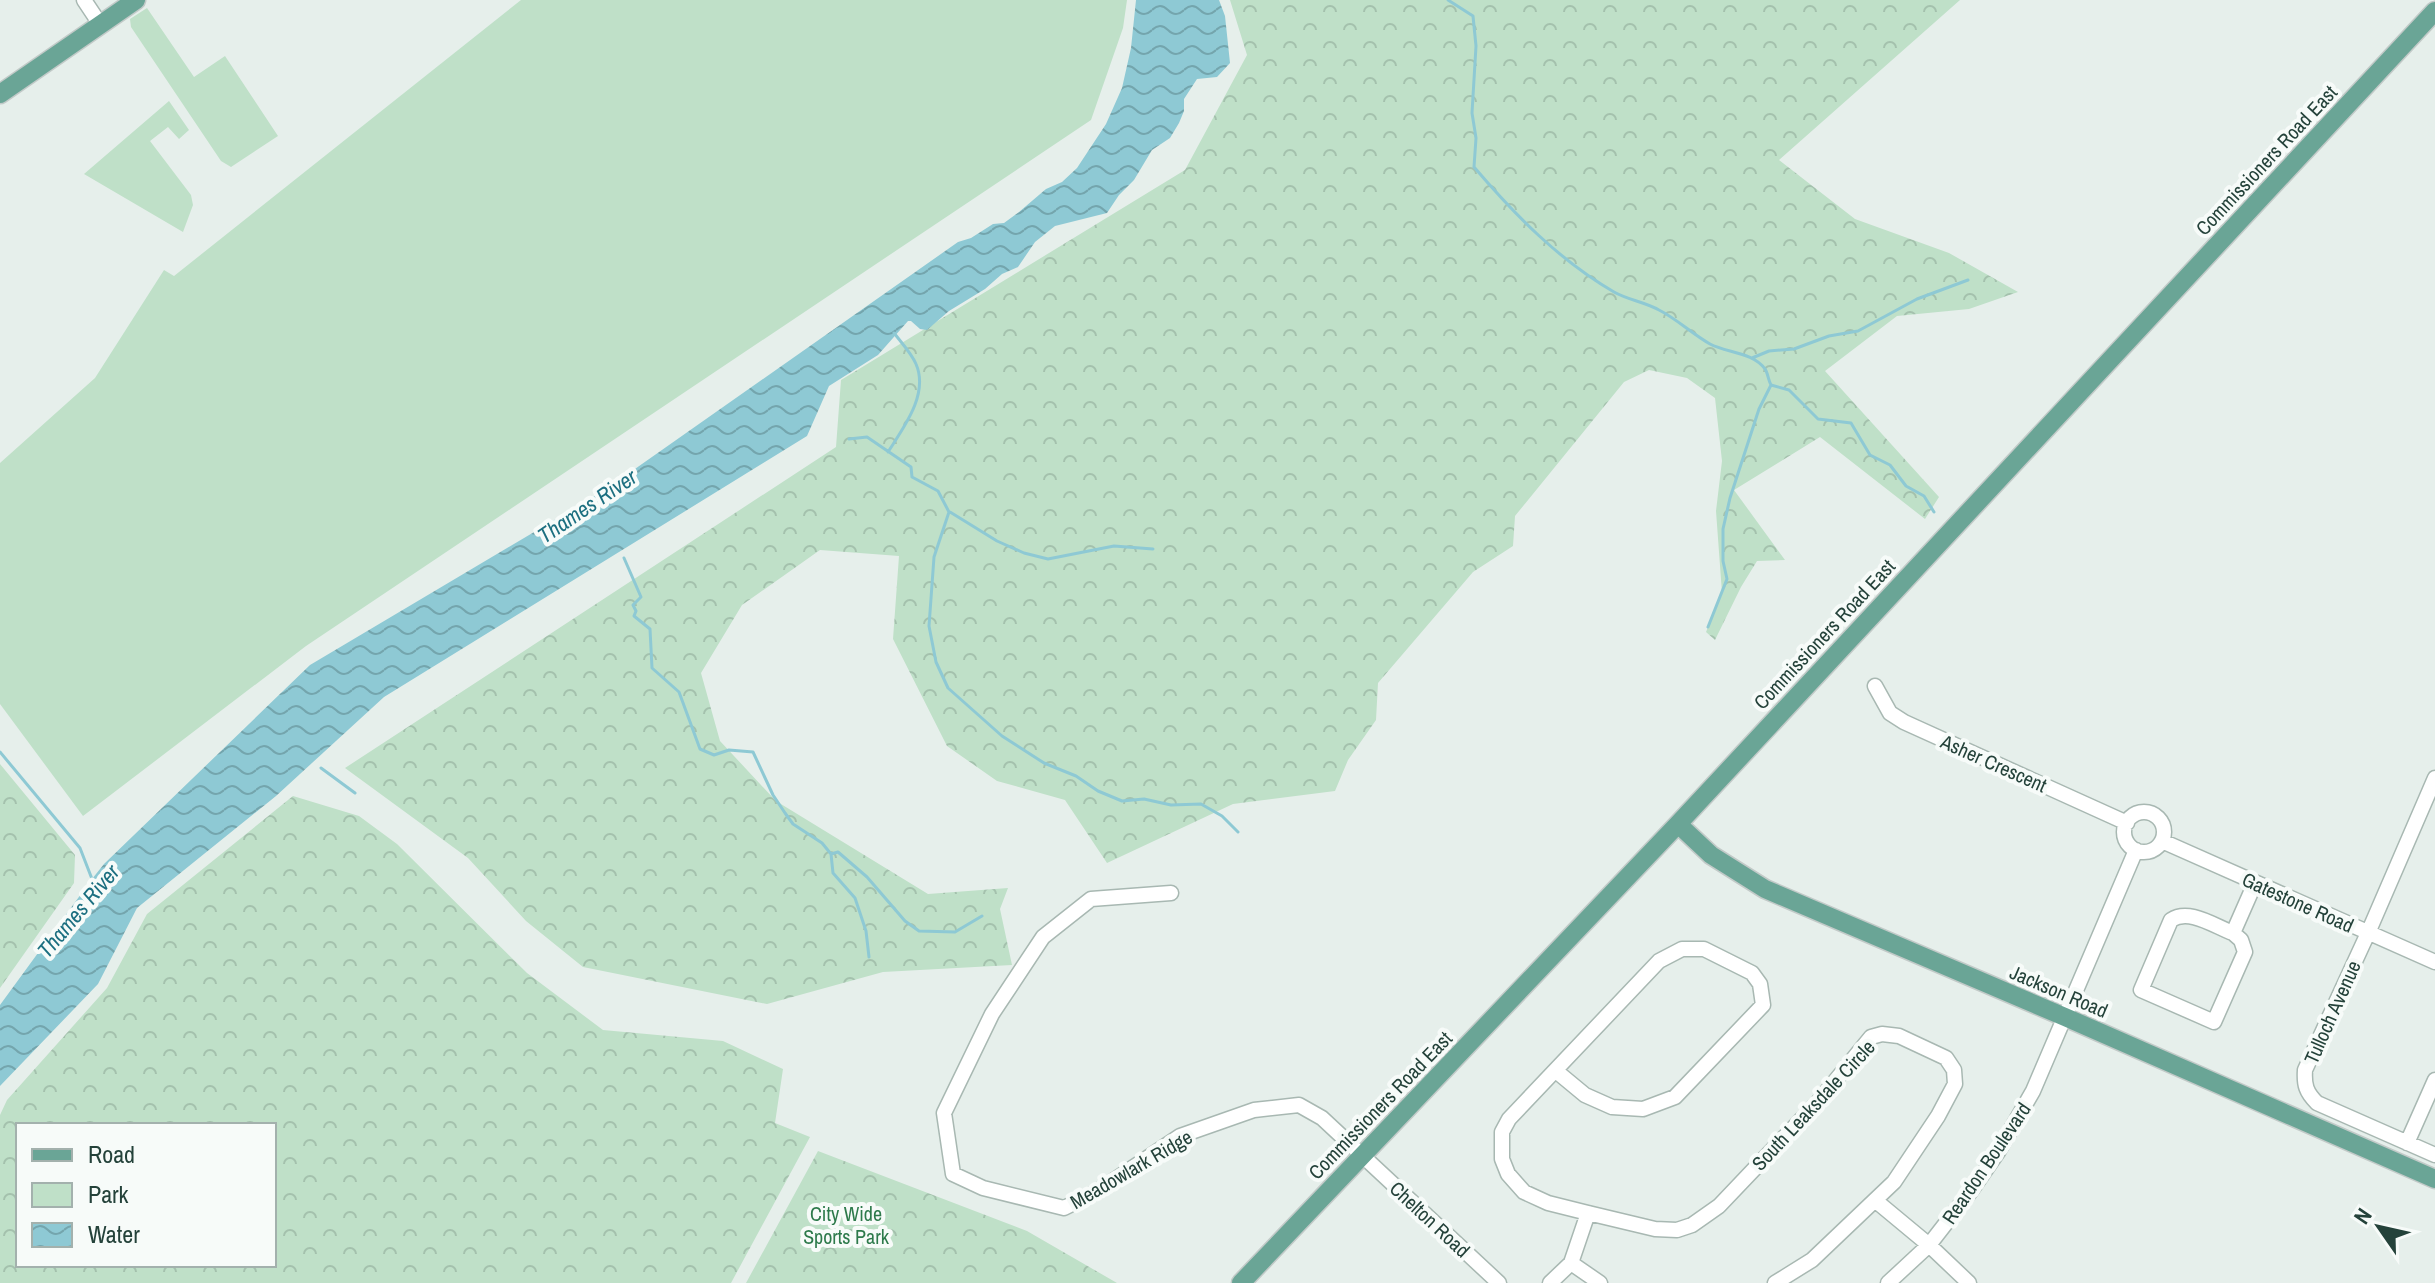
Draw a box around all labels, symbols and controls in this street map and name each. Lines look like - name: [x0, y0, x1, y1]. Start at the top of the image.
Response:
- street label: Commissioners Road East: [2189, 79, 2343, 241]
- water label: Thames River: [532, 461, 643, 550]
- street label: Commissioners Road East: [1747, 553, 1901, 715]
- street label: Asher Crescent: [1936, 727, 2052, 798]
- water label: Thames River: [30, 857, 127, 964]
- street label: Gatestone Road: [2238, 865, 2358, 939]
- street label: Tulloch Avenue: [2297, 956, 2367, 1068]
- street label: Jackson Road: [2006, 958, 2112, 1024]
- street label: Commissioners Road East: [1302, 1025, 1458, 1185]
- street label: South Leaksdale Circle: [1745, 1034, 1881, 1176]
- street label: Reardon Boulevard: [1935, 1097, 2037, 1229]
- legend: [16, 1123, 276, 1267]
- street label: Meadowlark Ridge: [1065, 1123, 1197, 1215]
- text: Road: [88, 1138, 135, 1170]
- street label: Chelton Road: [1384, 1175, 1476, 1263]
- text: Park: [88, 1178, 129, 1210]
- north arrow: [2339, 1187, 2419, 1267]
- park label: City Wide Sports Park: [803, 1200, 890, 1250]
- text: N: [2346, 1202, 2378, 1230]
- text: Water: [88, 1218, 140, 1250]

